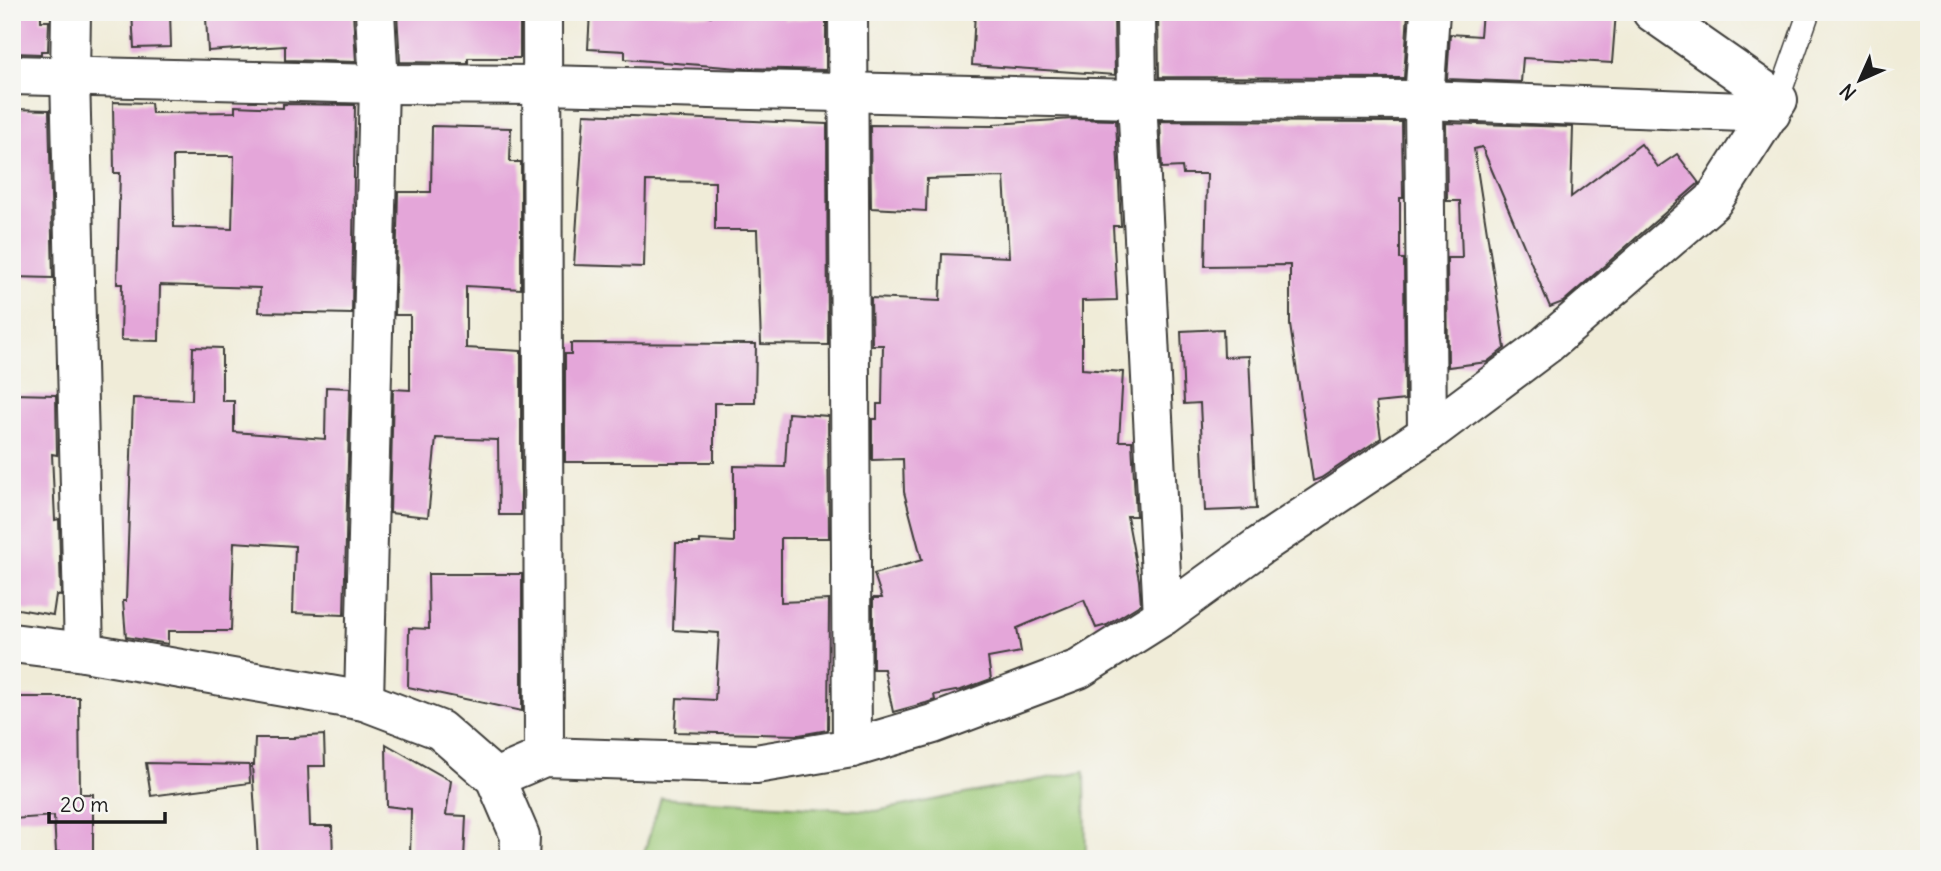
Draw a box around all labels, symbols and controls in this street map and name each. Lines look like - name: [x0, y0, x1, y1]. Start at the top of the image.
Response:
- north arrow: [1826, 46, 1896, 116]
- text: N: [1835, 79, 1861, 105]
- scale bar: [49, 780, 164, 824]
- text: 20 m: [60, 791, 109, 818]

